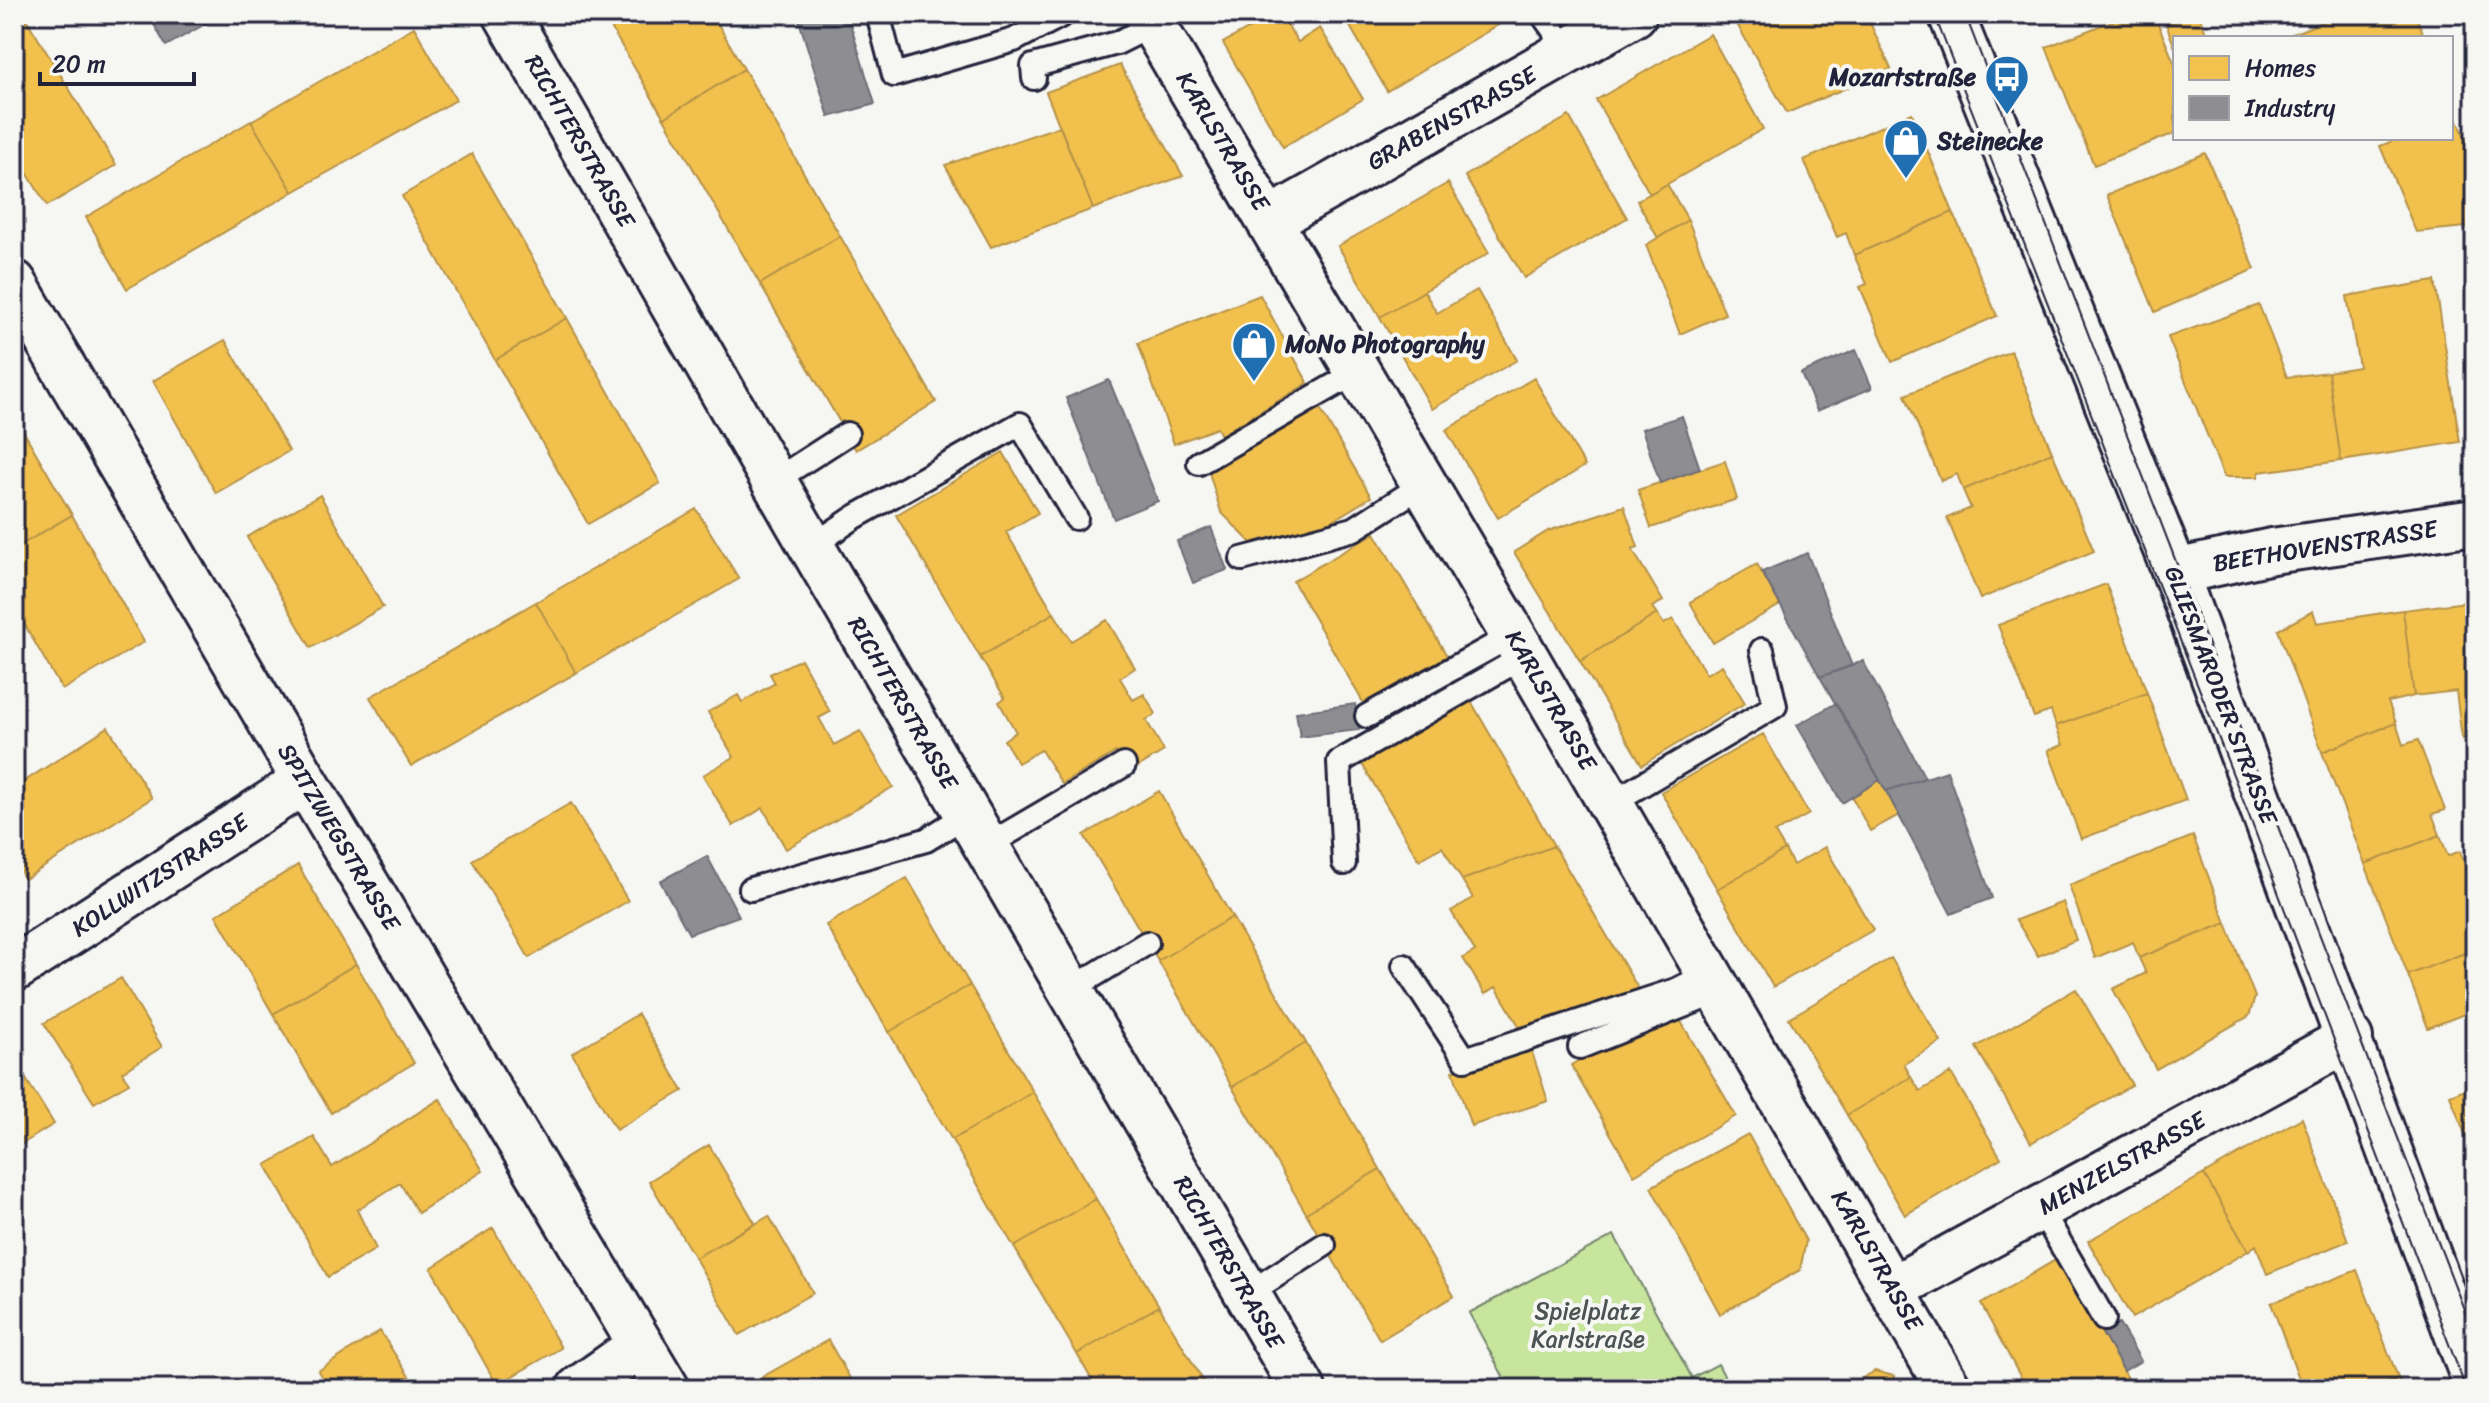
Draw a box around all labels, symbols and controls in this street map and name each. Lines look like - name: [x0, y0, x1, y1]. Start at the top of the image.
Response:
- scale bar: [40, 36, 194, 86]
- legend: [2173, 36, 2453, 140]
- text: 20 m: [52, 43, 106, 85]
- street label: RICHTERSTRASSE: [513, 46, 648, 237]
- text: Homes: [2245, 47, 2316, 89]
- street label: GRABENSTRASSE: [1359, 53, 1546, 182]
- bus stop icon: Mozartstraße: [1983, 53, 2031, 116]
- place label: Mozartstraße: [1828, 56, 1977, 98]
- street label: KARLSTRASSE: [1165, 63, 1282, 221]
- text: Industry: [2244, 87, 2336, 129]
- shop icon: Steinecke: [1882, 117, 1930, 180]
- place label: Steinecke: [1936, 120, 2044, 162]
- shop icon: MoNo Photography: [1230, 320, 1278, 383]
- place label: MoNo Photography: [1284, 323, 1485, 365]
- street label: BEETHOVENSTRASSE: [2210, 507, 2442, 584]
- street label: GLIESMARODER STRASSE: [2152, 560, 2290, 832]
- street label: RICHTERSTRASSE: [836, 608, 971, 799]
- street label: KARLSTRASSE: [1494, 621, 1609, 780]
- street label: SPITZWEGSTRASSE: [266, 735, 413, 941]
- street label: KOLLWITZSTRASSE: [63, 801, 259, 948]
- street label: MENZELSTRASSE: [2030, 1099, 2215, 1227]
- street label: RICHTERSTRASSE: [1162, 1167, 1297, 1358]
- street label: KARLSTRASSE: [1820, 1181, 1935, 1340]
- park label: Spielplatz Karlstraße: [1531, 1290, 1645, 1360]

